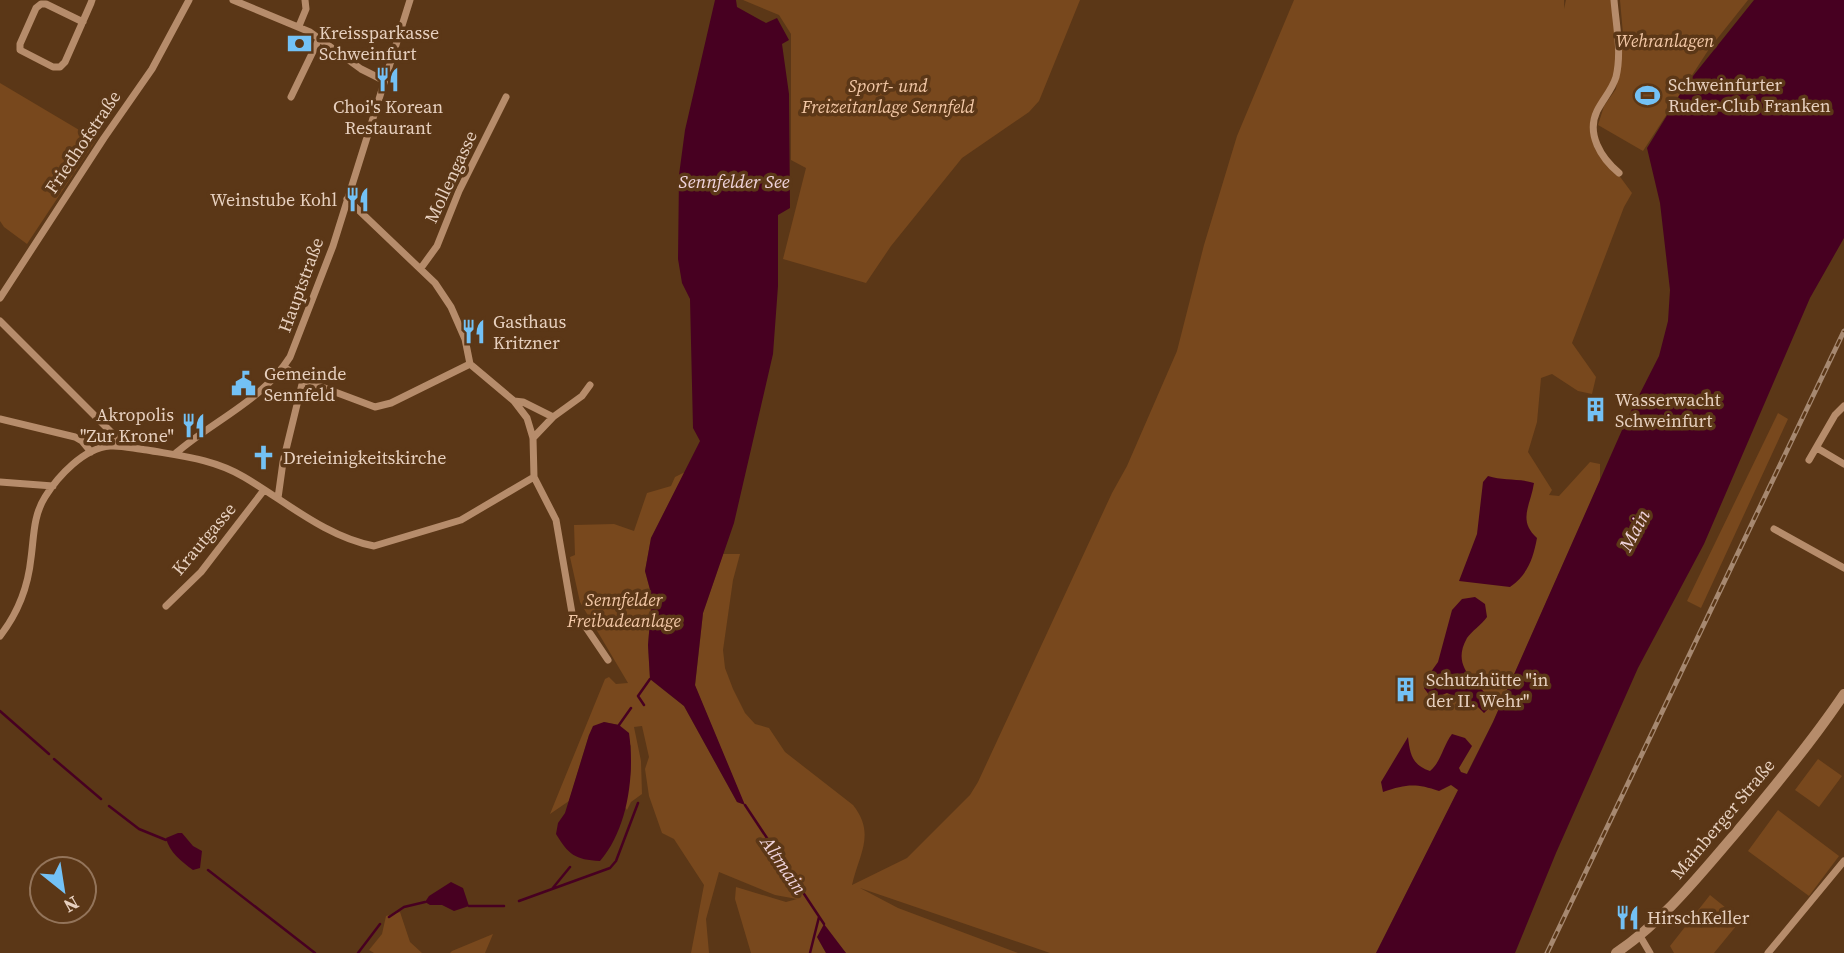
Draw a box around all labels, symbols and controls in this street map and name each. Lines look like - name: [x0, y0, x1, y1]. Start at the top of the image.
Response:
- place label: Kreissparkasse Schweinfurt: [319, 20, 439, 66]
- park label: Wehranlagen: [1616, 28, 1714, 53]
- bank icon: Kreissparkasse Schweinfurt: [285, 29, 313, 57]
- restaurant icon: Choi's Korean Restaurant: [374, 66, 402, 94]
- place label: Schweinfurter Ruder-Club Franken: [1668, 72, 1831, 118]
- park label: Sport- und Freizeitanlage Sennfeld: [800, 73, 975, 119]
- sports icon: Schweinfurter Ruder-Club Franken: [1634, 81, 1662, 109]
- street label: Friedhofstraße: [39, 85, 126, 198]
- place label: Choi's Korean Restaurant: [333, 94, 443, 140]
- street label: Mollengasse: [418, 126, 483, 227]
- water label: Sennfelder See: [679, 168, 790, 194]
- restaurant icon: Weinstube Kohl: [343, 186, 371, 214]
- place label: Weinstube Kohl: [210, 187, 337, 212]
- street label: Hauptstraße: [272, 234, 329, 336]
- place label: Gasthaus Kritzner: [493, 309, 567, 355]
- restaurant icon: Gasthaus Kritzner: [459, 318, 487, 346]
- place label: Gemeinde Sennfeld: [264, 361, 347, 407]
- public building icon: Gemeinde Sennfeld: [230, 370, 258, 398]
- place label: Wasserwacht Schweinfurt: [1615, 387, 1721, 433]
- building icon: Wasserwacht Schweinfurt: [1581, 396, 1609, 424]
- place label: Akropolis "Zur Krone": [80, 402, 174, 448]
- restaurant icon: Akropolis "Zur Krone": [180, 411, 208, 439]
- church icon: Dreieinigkeitskirche: [249, 444, 277, 472]
- place label: Dreieinigkeitskirche: [283, 445, 446, 470]
- street label: Krautgasse: [166, 497, 241, 580]
- water label: Main: [1612, 504, 1656, 556]
- park label: Sennfelder Freibadeanlage: [566, 587, 682, 633]
- place label: Schutzhütte "in der II. Wehr": [1426, 667, 1548, 713]
- building icon: Schutzhütte "in der II. Wehr": [1392, 676, 1420, 704]
- street label: Mainberger Straße: [1665, 753, 1780, 884]
- water label: Altmain: [754, 830, 813, 900]
- north arrow: [28, 855, 98, 925]
- text: N: [59, 890, 84, 920]
- restaurant icon: HirschKeller: [1613, 904, 1641, 932]
- place label: HirschKeller: [1647, 905, 1750, 930]

